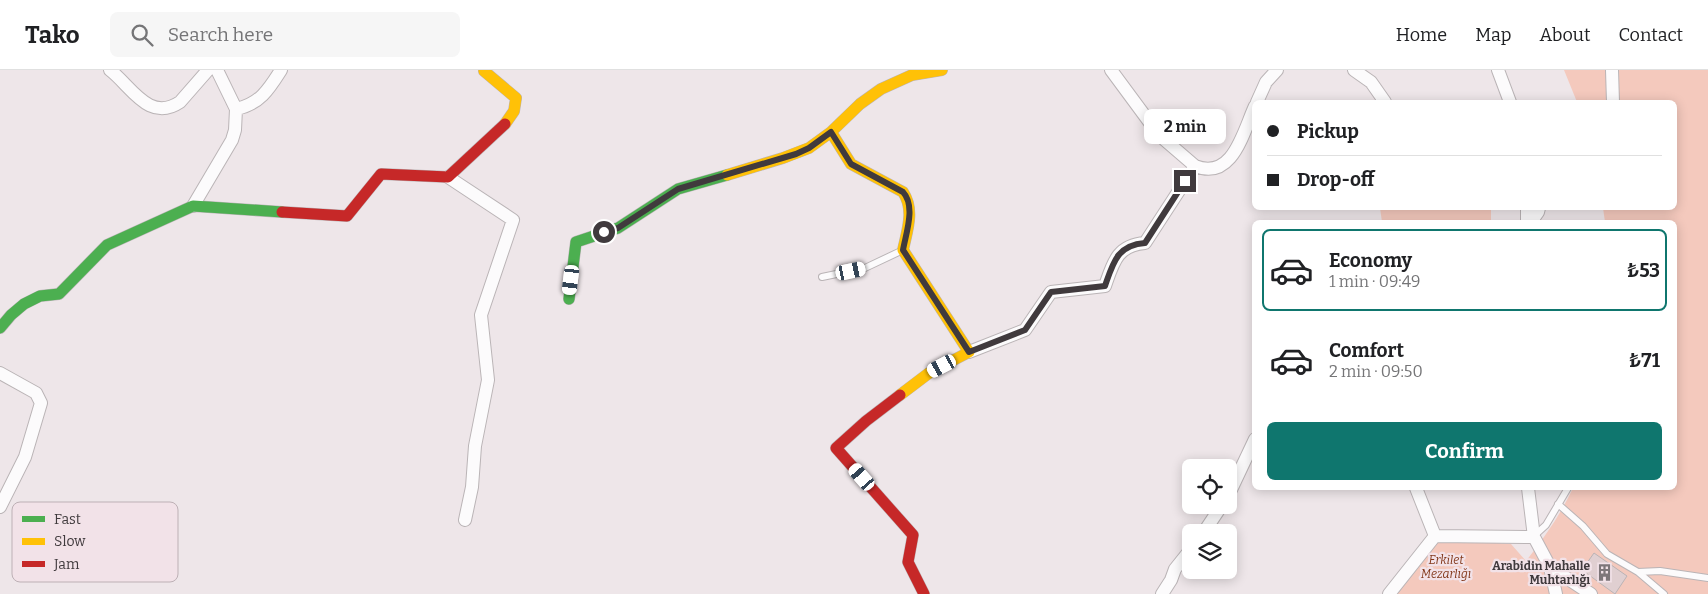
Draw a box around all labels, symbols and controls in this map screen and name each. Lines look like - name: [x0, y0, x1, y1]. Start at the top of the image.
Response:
- search box: [110, 12, 460, 57]
- text: Tako: [25, 21, 80, 49]
- icon: search: [128, 21, 156, 49]
- text: Search here: [168, 23, 273, 46]
- text: Home: [1396, 24, 1447, 46]
- text: Map: [1475, 24, 1511, 46]
- text: About: [1539, 24, 1590, 46]
- text: Contact: [1618, 24, 1683, 46]
- callout: 2 min: [1144, 108, 1226, 144]
- text: 2 min: [1164, 117, 1206, 136]
- text: Pickup: [1297, 120, 1359, 143]
- text: Drop-off: [1297, 168, 1375, 191]
- route end: [1174, 170, 1196, 192]
- route start: [593, 221, 615, 243]
- icon: car: [1269, 248, 1314, 293]
- text: Economy: [1329, 249, 1412, 272]
- text: ₺53: [1626, 259, 1660, 282]
- car: [834, 261, 867, 281]
- car: [561, 264, 580, 296]
- text: 1 min · 09:49: [1329, 272, 1420, 291]
- icon: car: [1269, 338, 1314, 383]
- text: Comfort: [1329, 339, 1404, 362]
- text: ₺71: [1629, 349, 1660, 372]
- car: [925, 352, 958, 380]
- text: 2 min · 09:50: [1329, 362, 1423, 381]
- button: Confirm: [1267, 422, 1662, 480]
- map controls: [1182, 459, 1237, 579]
- button: locate: [1182, 459, 1237, 514]
- car: [846, 461, 877, 493]
- legend: [12, 502, 178, 582]
- text: Fast: [54, 511, 81, 528]
- button: layers: [1182, 524, 1237, 579]
- text: Slow: [54, 533, 86, 550]
- park label: Erkilet Mezarlığı: [1421, 553, 1471, 581]
- text: Jam: [53, 556, 80, 573]
- place label: Arabidin Mahalle Muhtarlığı: [1492, 559, 1590, 587]
- building icon: Arabidin Mahalle Muhtarlığı: [1594, 563, 1614, 583]

